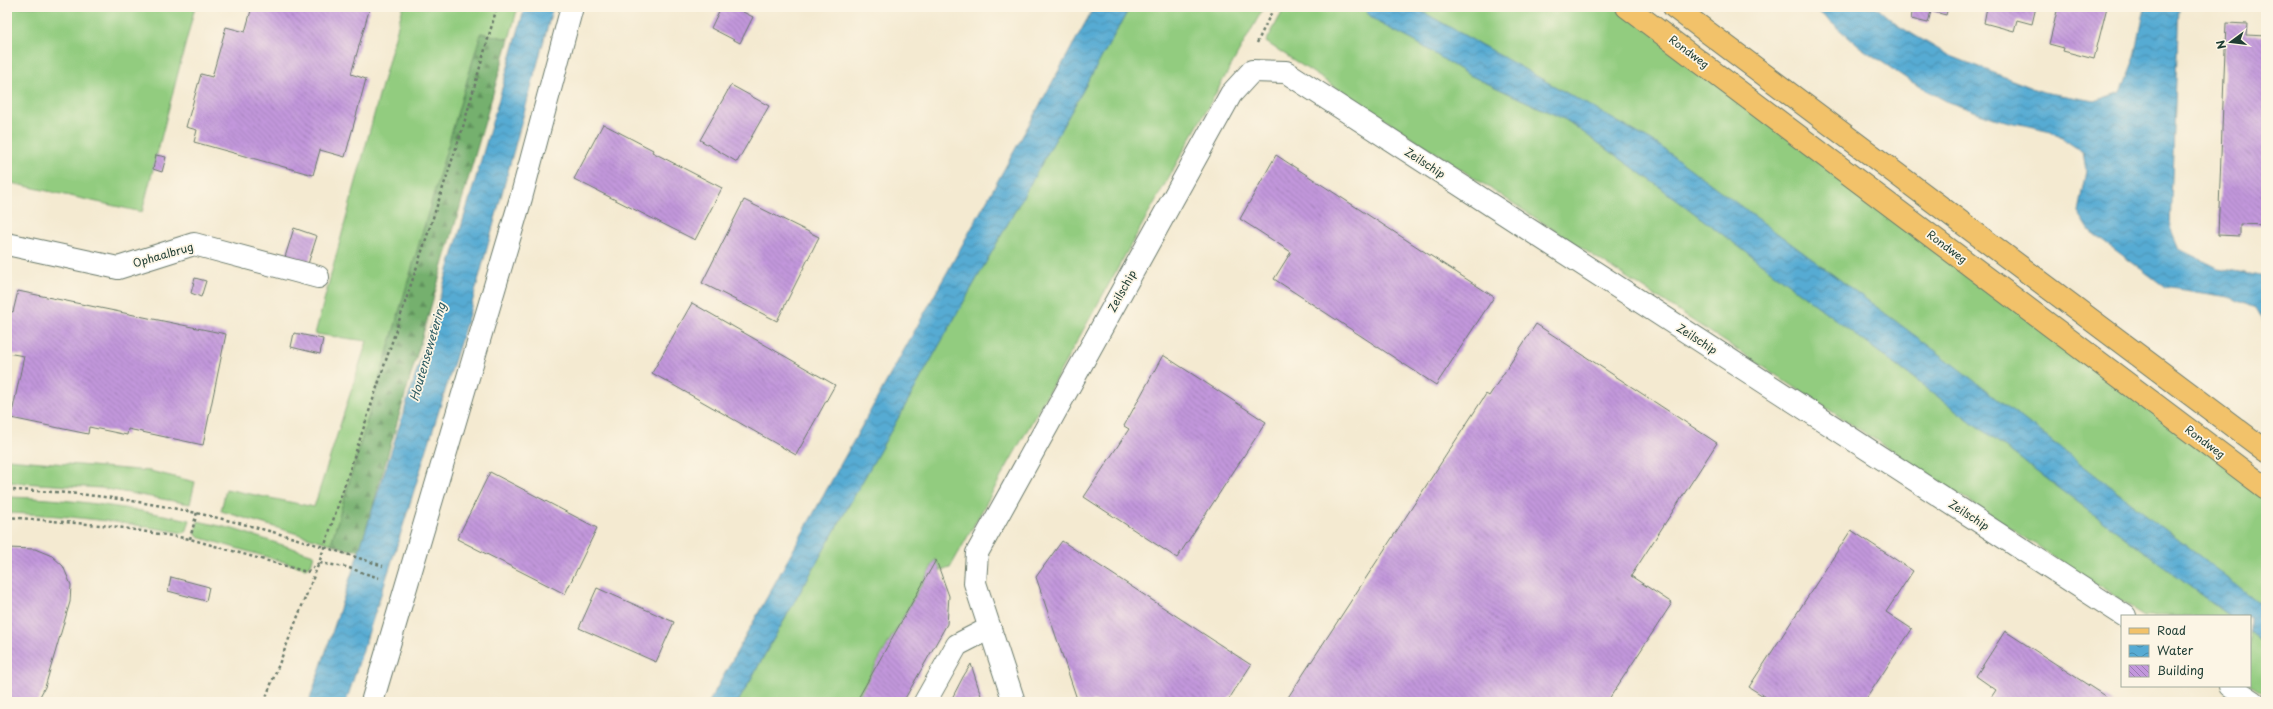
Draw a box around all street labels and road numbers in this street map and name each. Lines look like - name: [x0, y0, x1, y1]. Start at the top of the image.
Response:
- street label: Rondweg: [1666, 31, 1713, 72]
- street label: Zeilschip: [1401, 143, 1449, 182]
- street label: Rondweg: [1924, 226, 1971, 267]
- street label: Ophaalbrug: [131, 238, 195, 271]
- street label: Zeilschip: [1103, 267, 1140, 315]
- street label: Zeilschip: [1673, 319, 1721, 358]
- street label: Rondweg: [2182, 421, 2229, 462]
- street label: Zeilschip: [1945, 495, 1993, 534]

